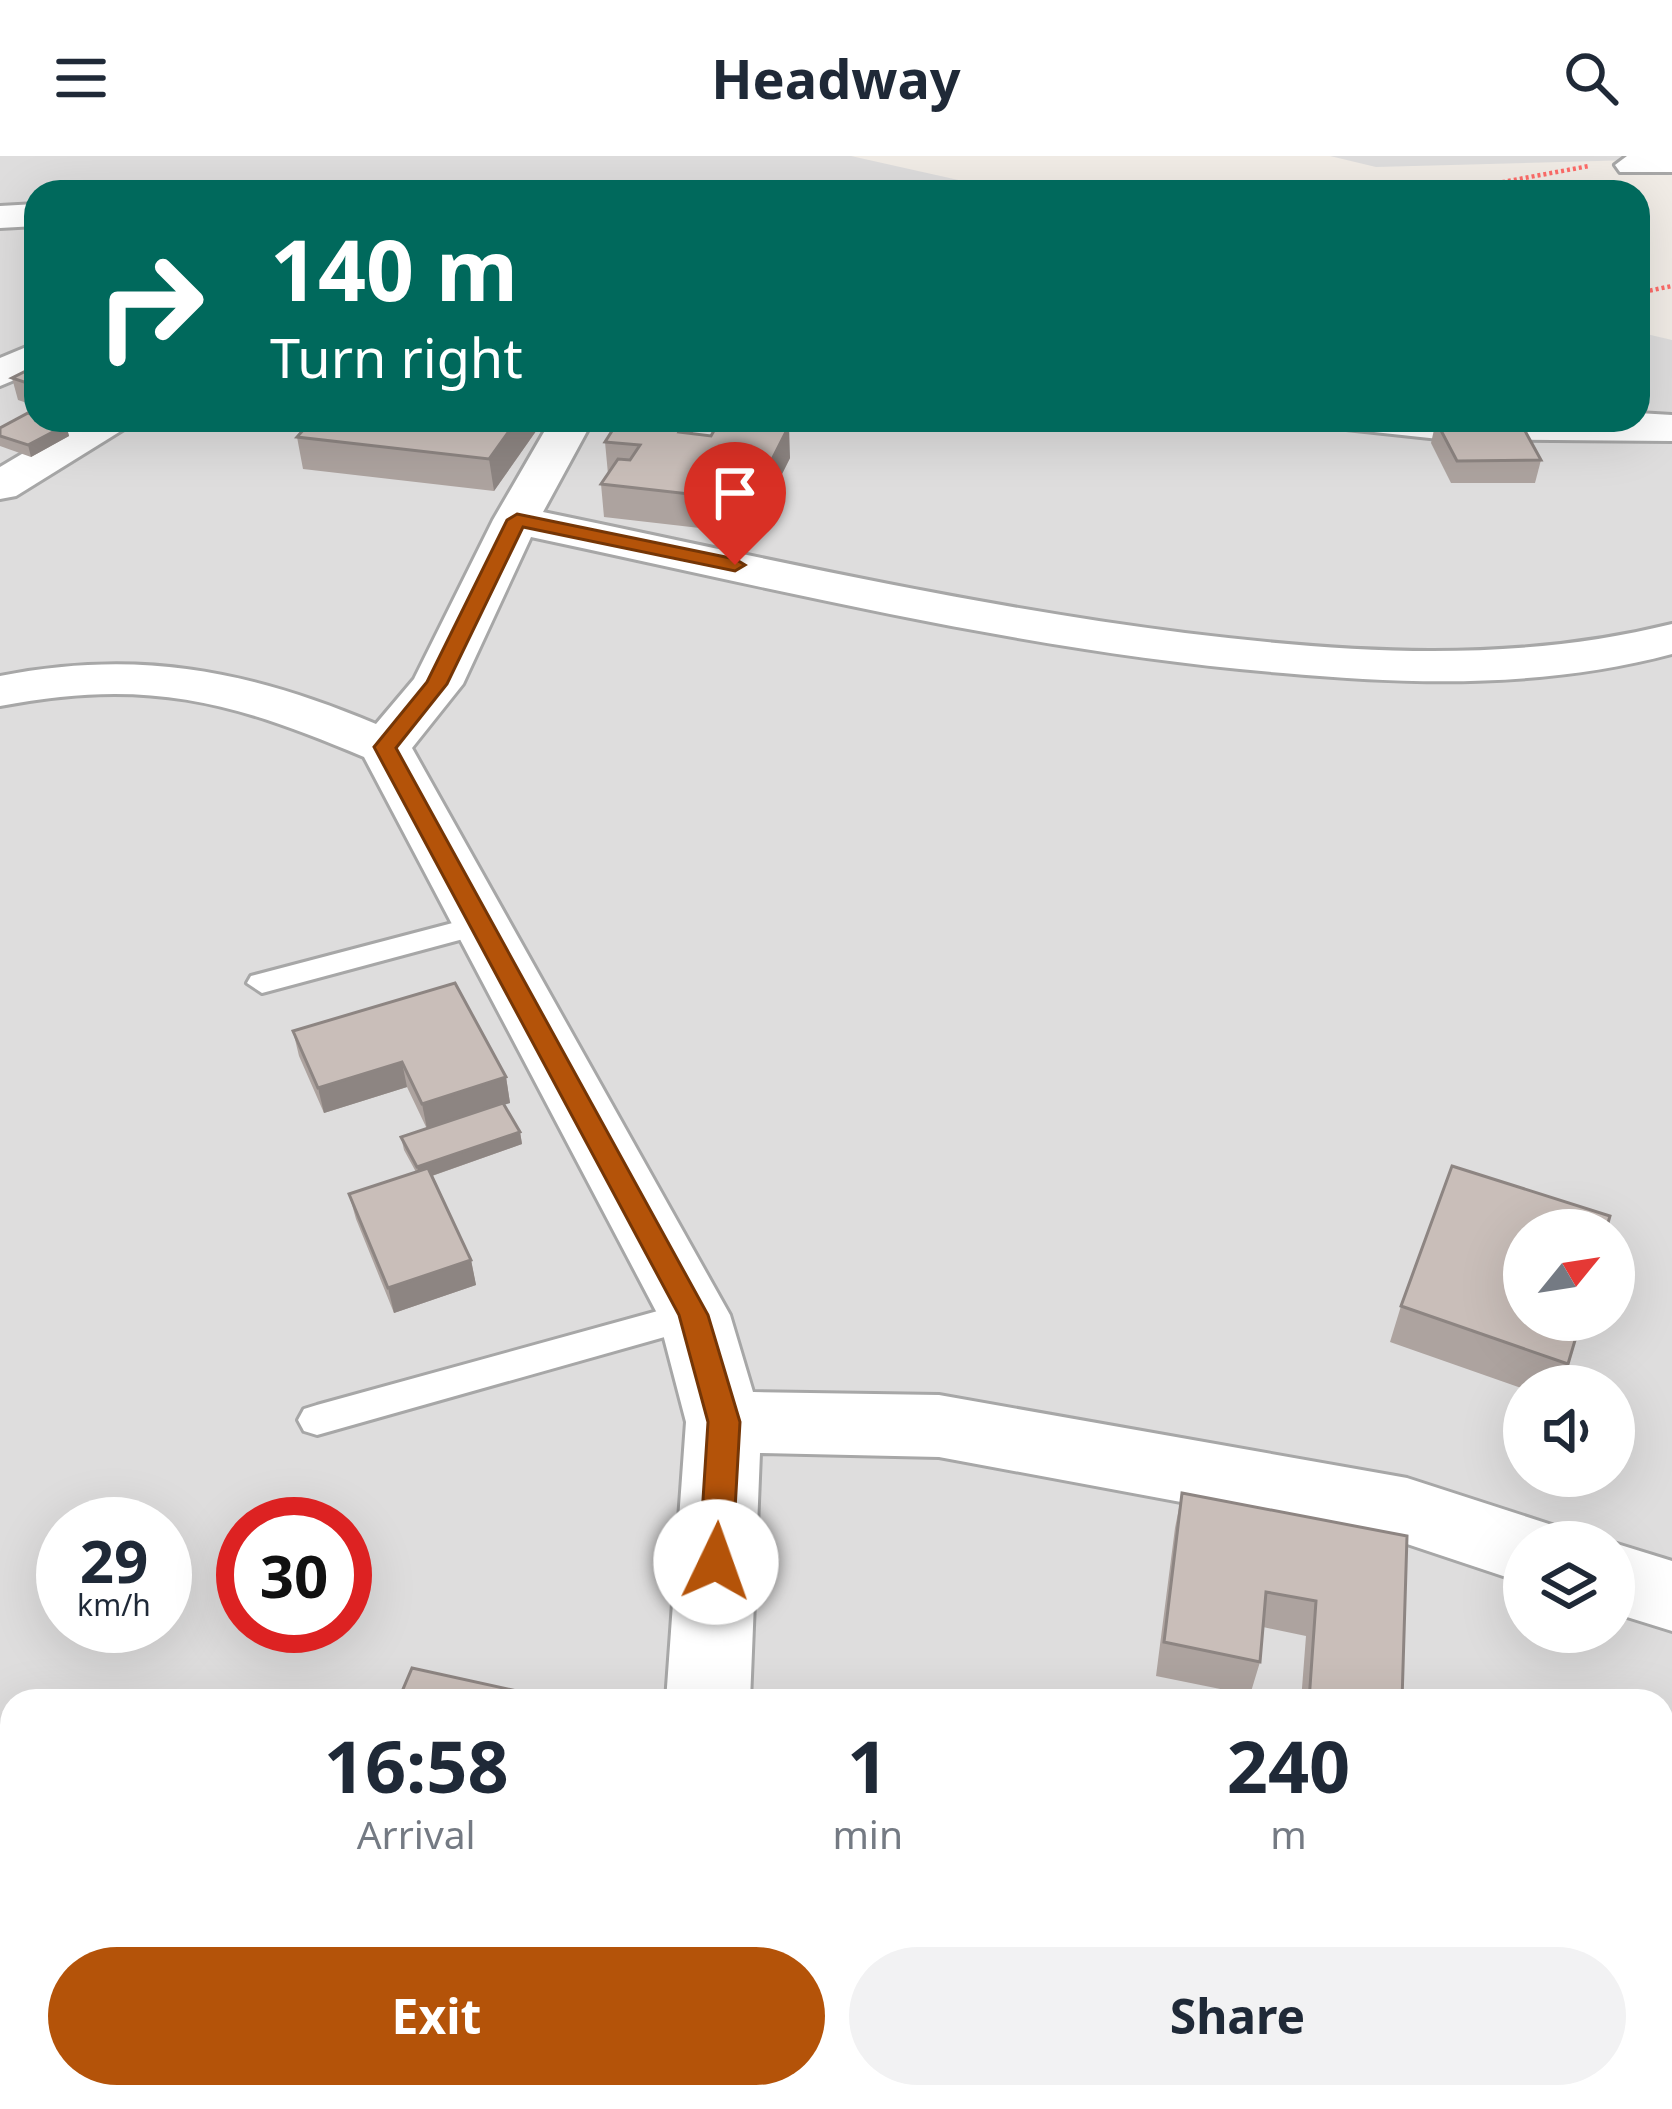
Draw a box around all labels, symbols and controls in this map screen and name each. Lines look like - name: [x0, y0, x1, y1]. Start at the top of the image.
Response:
- text: Headway: [711, 41, 961, 115]
- icon: menu: [48, 45, 114, 111]
- icon: search: [1558, 45, 1624, 111]
- text: 140 m: [270, 211, 518, 326]
- icon: right: [72, 228, 228, 384]
- text: Turn right: [270, 320, 523, 394]
- pin: [684, 442, 786, 565]
- icon: arrive: [702, 460, 768, 526]
- north arrow: [1503, 1209, 1635, 1341]
- map controls: [1503, 1209, 1635, 1653]
- button: sound: [1503, 1365, 1635, 1497]
- speed limit sign: 30: [216, 1497, 372, 1653]
- position arrow: [653, 1499, 779, 1625]
- text: 29: [80, 1519, 148, 1601]
- button: layers: [1503, 1521, 1635, 1653]
- text: km/h: [77, 1584, 151, 1625]
- text: 16:58: [324, 1716, 509, 1814]
- text: 1: [847, 1716, 888, 1814]
- text: 240: [1227, 1716, 1350, 1814]
- text: Arrival: [357, 1807, 476, 1860]
- text: min: [832, 1807, 903, 1860]
- text: m: [1270, 1807, 1307, 1860]
- button: Exit: [48, 1947, 825, 2085]
- button: Share: [849, 1947, 1626, 2085]

